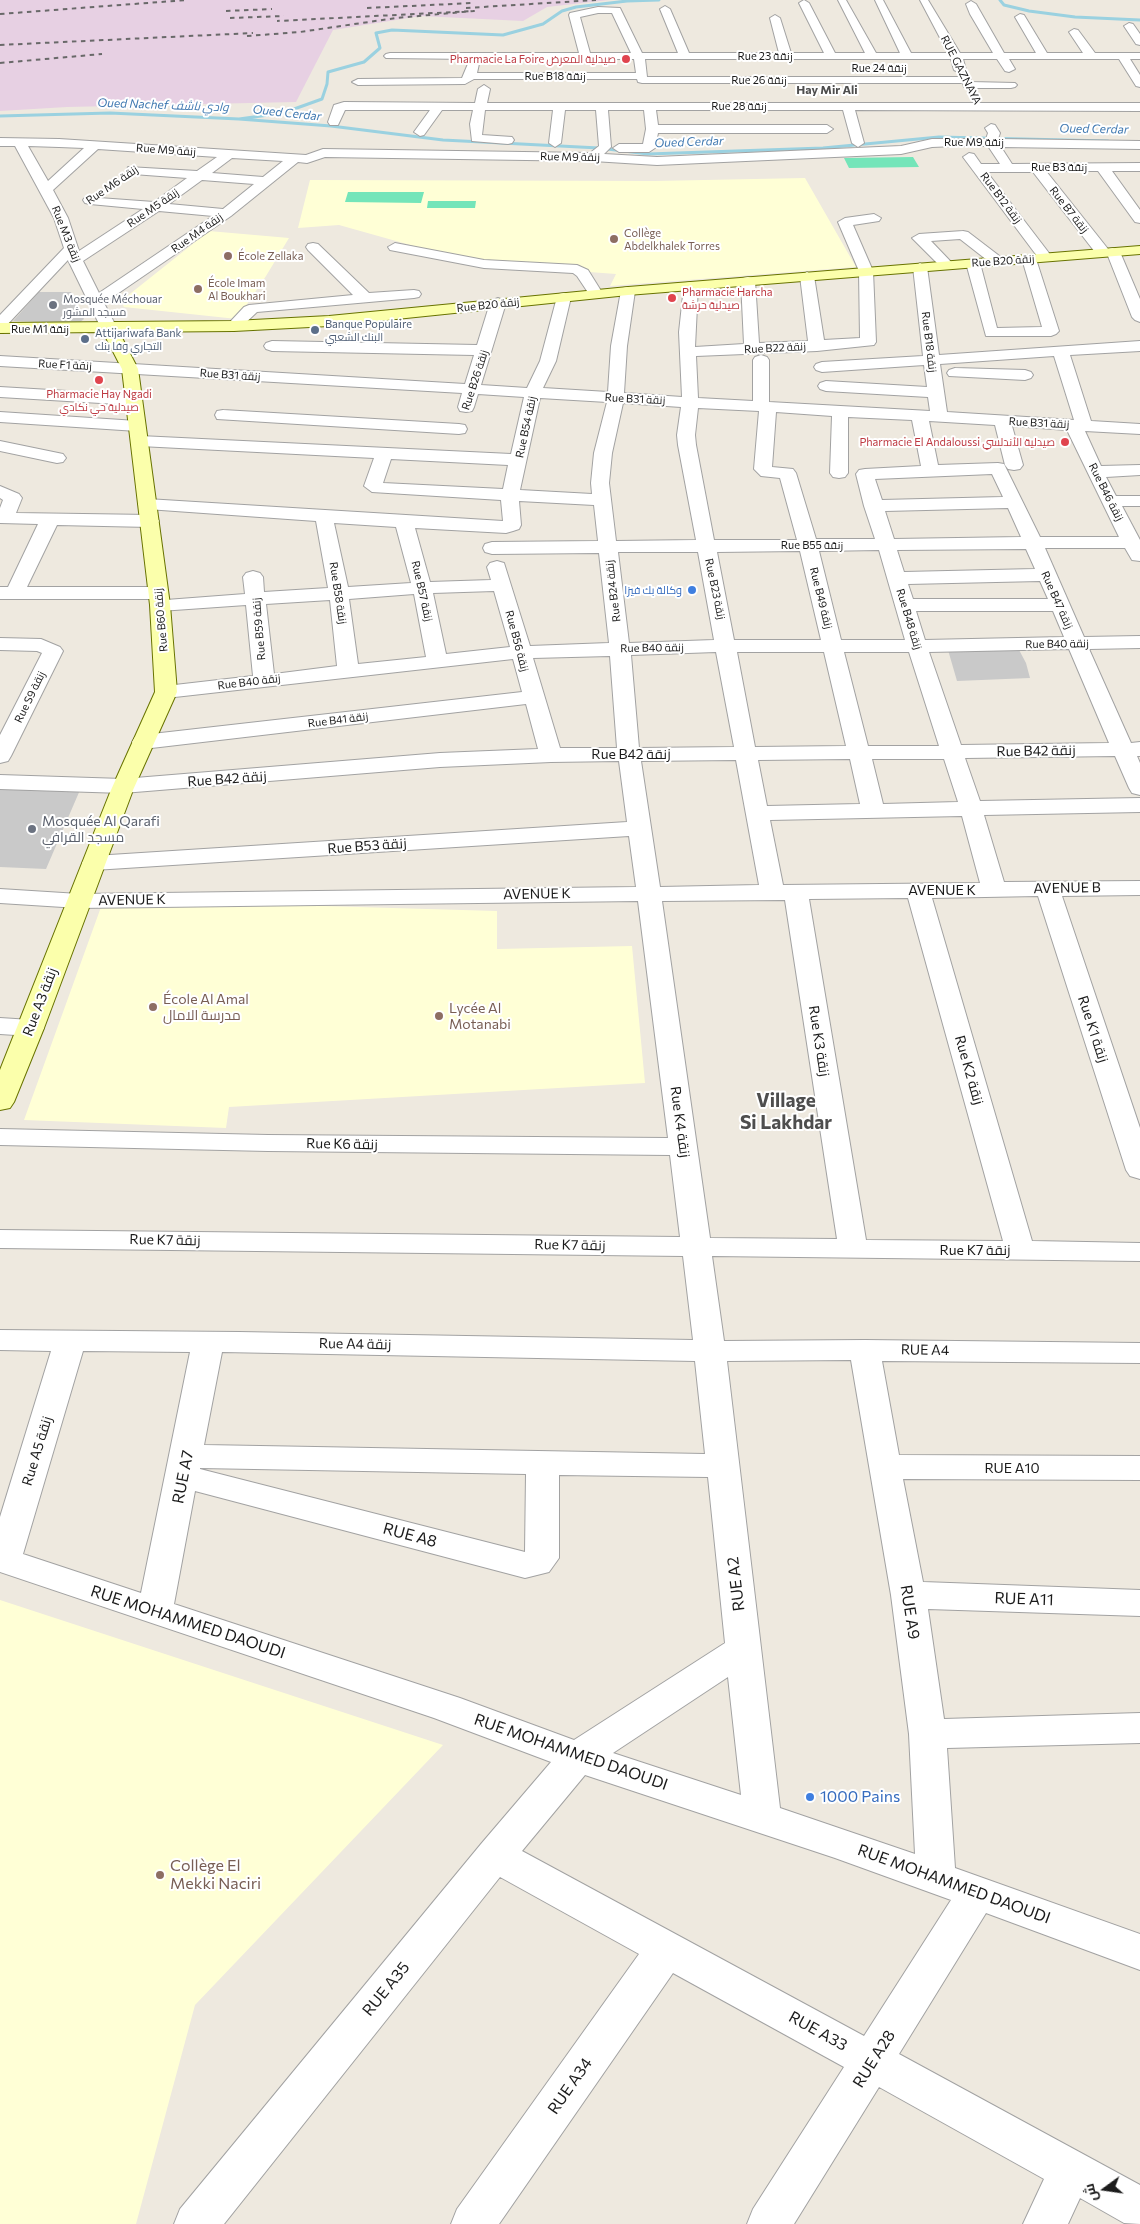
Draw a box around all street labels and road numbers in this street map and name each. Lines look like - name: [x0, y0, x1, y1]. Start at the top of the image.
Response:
- street label: RUE GAZNAYA: [938, 33, 984, 107]
- street label: Rue 23 زنقة: [737, 49, 793, 63]
- street label: Rue 24 زنقة: [851, 61, 907, 75]
- street label: Rue B18 زنقة: [524, 69, 586, 83]
- street label: Rue 26 زنقة: [731, 73, 787, 87]
- street label: Rue 28 زنقة: [711, 99, 767, 113]
- street label: Rue M9 زنقة: [944, 135, 1004, 149]
- street label: Rue M9 زنقة: [136, 141, 196, 159]
- street label: Rue M9 زنقة: [540, 150, 600, 164]
- street label: Rue B3 زنقة: [1031, 160, 1087, 174]
- street label: Rue M6 زنقة: [83, 163, 141, 207]
- street label: Rue B12 زنقة: [977, 170, 1025, 226]
- street label: Rue B7 زنقة: [1047, 184, 1091, 236]
- street label: Rue M5 زنقة: [125, 186, 181, 230]
- street label: Rue M3 زنقة: [49, 204, 83, 264]
- street label: Rue M4 زنقة: [169, 210, 225, 256]
- street label: Rue B20 زنقة: [971, 252, 1035, 270]
- street label: Rue B20 زنقة: [456, 295, 520, 315]
- street label: Rue B18 زنقة: [919, 311, 939, 373]
- street label: Rue M1 زنقة: [11, 322, 69, 336]
- street label: Rue B22 زنقة: [744, 340, 806, 356]
- street label: Rue B26 زنقة: [459, 348, 491, 412]
- street label: Rue F1 زنقة: [38, 357, 92, 373]
- street label: Rue B31 زنقة: [199, 366, 261, 384]
- street label: Rue B31 زنقة: [604, 391, 666, 407]
- street label: Rue B54 زنقة: [513, 395, 539, 459]
- street label: Rue B31 زنقة: [1008, 415, 1070, 431]
- street label: Rue B46 زنقة: [1086, 461, 1126, 523]
- street label: Rue B55 زنقة: [781, 538, 843, 552]
- street label: Rue B23 زنقة: [702, 557, 728, 621]
- street label: Rue B57 زنقة: [409, 559, 435, 623]
- street label: Rue B24 زنقة: [603, 559, 623, 623]
- street label: Rue B58 زنقة: [327, 561, 349, 625]
- street label: Rue B49 زنقة: [807, 566, 835, 630]
- street label: Rue B47 زنقة: [1038, 569, 1076, 631]
- street label: Rue B48 زنقة: [893, 587, 925, 651]
- street label: Rue B60 زنقة: [152, 588, 170, 652]
- street label: Rue B59 زنقة: [250, 597, 268, 661]
- street label: Rue B56 زنقة: [503, 609, 531, 673]
- street label: Rue B40 زنقة: [1025, 637, 1089, 651]
- street label: Rue B40 زنقة: [620, 641, 684, 655]
- street label: Rue S9 زنقة: [12, 669, 48, 725]
- street label: Rue B40 زنقة: [217, 672, 281, 692]
- street label: Rue B41 زنقة: [307, 710, 369, 730]
- street label: Rue B42 زنقة: [996, 742, 1076, 760]
- street label: Rue B42 زنقة: [591, 746, 671, 762]
- street label: Rue B42 زنقة: [187, 768, 267, 790]
- street label: Rue B53 زنقة: [327, 835, 407, 857]
- street label: AVENUE B: [1033, 879, 1101, 897]
- street label: AVENUE K: [908, 882, 976, 898]
- street label: AVENUE K: [503, 885, 571, 903]
- street label: AVENUE K: [98, 891, 166, 909]
- street label: Rue A3 زنقة: [19, 965, 61, 1039]
- street label: Rue K1 زنقة: [1074, 993, 1112, 1065]
- street label: Rue K3 زنقة: [805, 1004, 833, 1078]
- street label: Rue K2 زنقة: [951, 1033, 987, 1107]
- street label: Rue K4 زنقة: [667, 1085, 693, 1159]
- street label: Rue K6 زنقة: [306, 1135, 378, 1153]
- street label: Rue K7 زنقة: [129, 1231, 201, 1249]
- street label: Rue K7 زنقة: [534, 1236, 606, 1254]
- street label: Rue K7 زنقة: [939, 1242, 1011, 1258]
- street label: Rue A4 زنقة: [319, 1335, 391, 1353]
- street label: RUE A4: [901, 1341, 949, 1359]
- street label: Rue A5 زنقة: [18, 1414, 56, 1488]
- street label: RUE A7: [168, 1449, 198, 1505]
- street label: RUE A10: [984, 1460, 1040, 1476]
- street label: RUE A8: [381, 1519, 439, 1551]
- street label: RUE A2: [723, 1556, 749, 1612]
- street label: RUE MOHAMMED DAOUDI: [88, 1581, 288, 1663]
- street label: RUE A9: [896, 1583, 924, 1641]
- street label: RUE A11: [994, 1588, 1054, 1610]
- street label: RUE MOHAMMED DAOUDI: [472, 1710, 670, 1794]
- street label: RUE MOHAMMED DAOUDI: [855, 1840, 1053, 1928]
- street label: RUE A35: [358, 1958, 414, 2020]
- street label: RUE A33: [785, 2007, 851, 2055]
- street label: RUE A28: [849, 2027, 899, 2091]
- street label: RUE A34: [544, 2054, 596, 2118]

